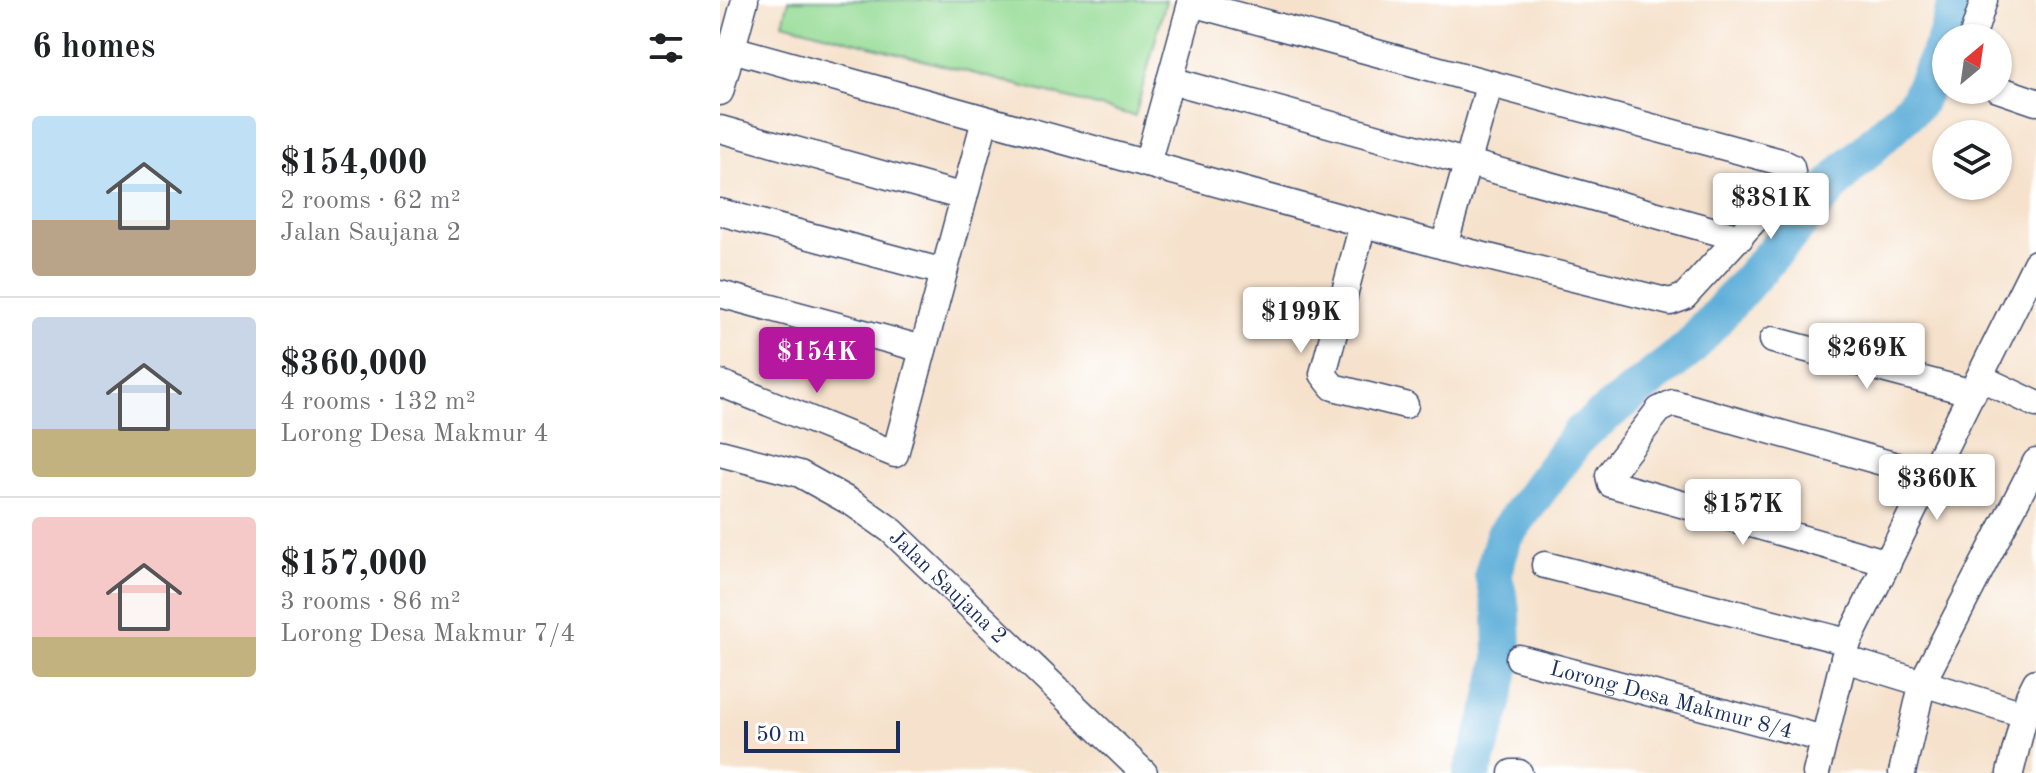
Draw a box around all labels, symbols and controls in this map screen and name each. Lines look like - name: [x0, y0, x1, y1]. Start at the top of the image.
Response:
- north arrow: [1932, 24, 2012, 104]
- map controls: [1932, 24, 2012, 200]
- icon: filters: [644, 26, 688, 70]
- text: 6 homes: [32, 31, 155, 65]
- button: layers: [1932, 120, 2012, 200]
- text: $154,000: [280, 147, 428, 181]
- icon: home: [96, 148, 192, 244]
- pin: $381K: [1715, 173, 1827, 241]
- text: $381K: [1731, 186, 1811, 212]
- text: 2 rooms · 62 m²: [280, 188, 461, 214]
- text: Jalan Saujana 2: [280, 220, 461, 246]
- pin: $199K: [1245, 287, 1357, 355]
- text: $199K: [1261, 300, 1341, 326]
- pin: $269K: [1811, 323, 1923, 391]
- pin: $154K: [761, 327, 873, 395]
- text: $269K: [1827, 336, 1907, 362]
- text: $154K: [777, 340, 857, 366]
- text: $360,000: [280, 348, 428, 382]
- icon: home: [96, 349, 192, 445]
- text: 4 rooms · 132 m²: [280, 389, 476, 415]
- text: Lorong Desa Makmur 4: [280, 421, 549, 447]
- pin: $360K: [1881, 454, 1993, 522]
- text: $360K: [1897, 467, 1977, 493]
- pin: $157K: [1687, 479, 1799, 547]
- text: $157K: [1703, 492, 1783, 518]
- street label: Jalan Saujana 2: [885, 526, 1011, 648]
- text: $157,000: [280, 548, 428, 582]
- icon: home: [96, 549, 192, 645]
- text: 3 rooms · 86 m²: [280, 589, 461, 615]
- text: Lorong Desa Makmur 7/4: [280, 621, 575, 647]
- street label: Lorong Desa Makmur 8/4: [1548, 658, 1795, 743]
- scale bar: [744, 717, 900, 753]
- text: 50 m: [756, 724, 805, 746]

